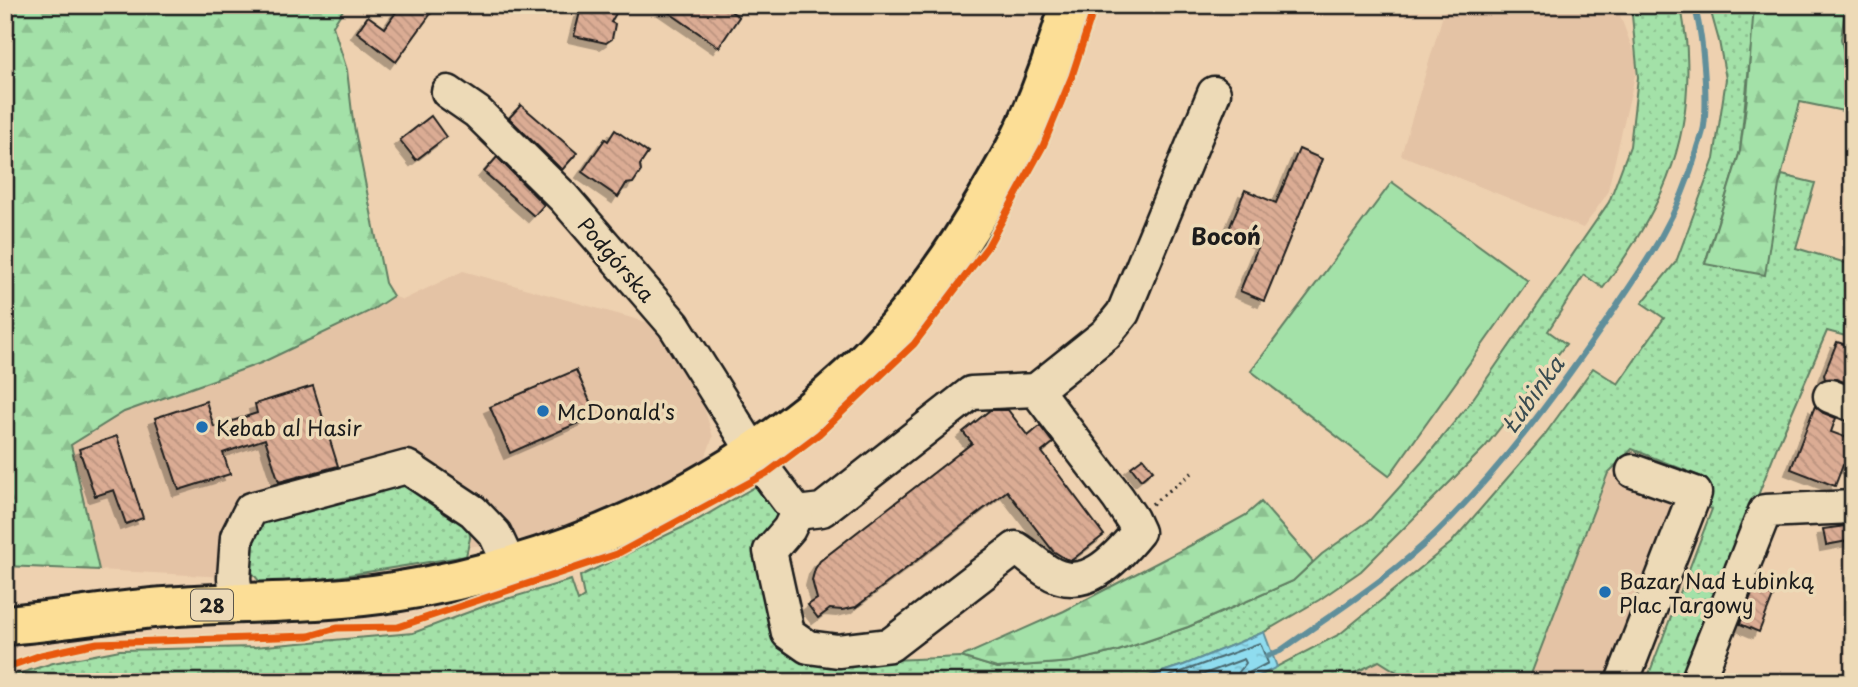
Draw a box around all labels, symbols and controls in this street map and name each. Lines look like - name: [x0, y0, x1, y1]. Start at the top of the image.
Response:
- street label: Podgórska: [571, 209, 663, 309]
- district label: Bocoń: [1191, 218, 1261, 253]
- water label: Łubinka: [1492, 348, 1572, 440]
- place label: McDonald's: [557, 395, 675, 427]
- marker: McDonald's: [535, 403, 551, 419]
- place label: Kebab al Hasir: [216, 411, 362, 443]
- marker: Kebab al Hasir: [194, 419, 210, 435]
- place label: Bazar Nad Łubinką Plac Targowy: [1619, 564, 1814, 620]
- marker: Bazar Nad Łubinką Plac Targowy: [1597, 584, 1613, 600]
- road number: 28: [191, 590, 233, 620]

